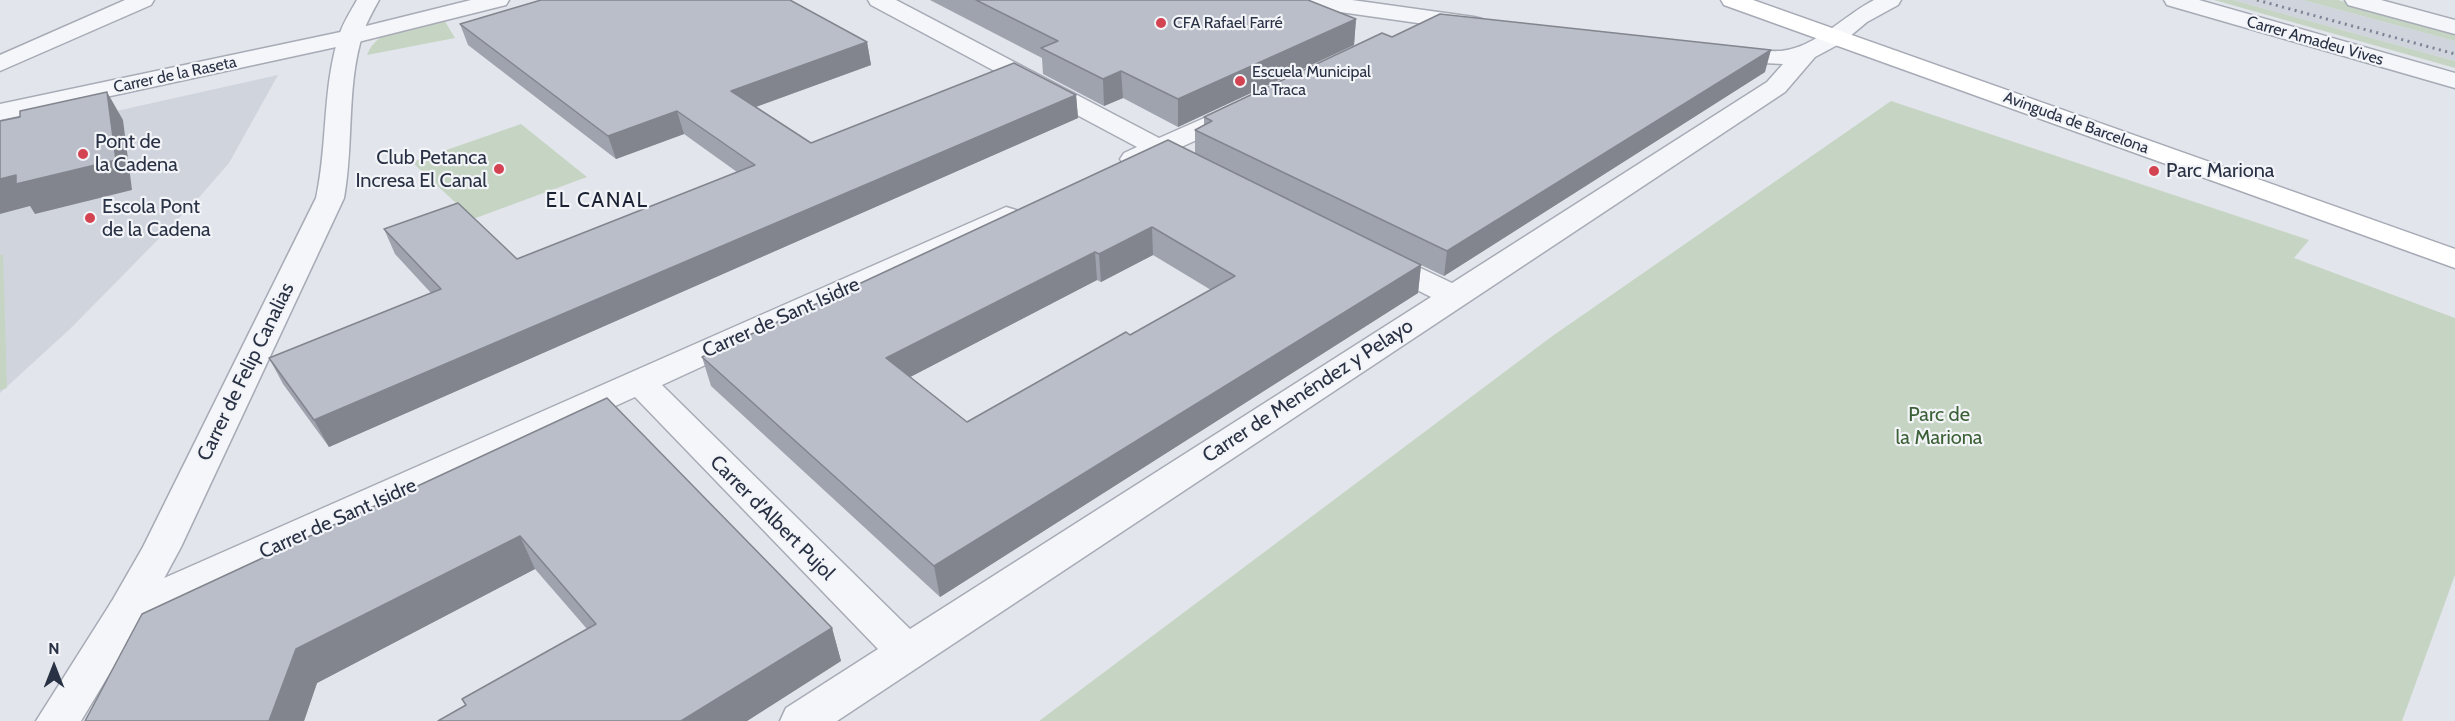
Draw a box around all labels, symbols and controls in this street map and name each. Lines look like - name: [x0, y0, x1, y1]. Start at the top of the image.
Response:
- street label: Carrer Amadeu Vives: [2244, 12, 2386, 70]
- place label: CFA Rafael Farré: [1173, 13, 1283, 33]
- marker: CFA Rafael Farré: [1154, 16, 1168, 30]
- street label: Carrer de la Raseta: [112, 53, 238, 97]
- place label: Escuela Municipal La Traca: [1252, 62, 1371, 100]
- marker: Escuela Municipal La Traca: [1233, 74, 1247, 88]
- street label: Avinguda de Barcelona: [2001, 88, 2151, 158]
- place label: Pont de la Cadena: [95, 130, 178, 177]
- place label: Club Petanca Incresa El Canal: [355, 146, 487, 193]
- marker: Pont de la Cadena: [76, 147, 90, 161]
- place label: Parc Mariona: [2166, 159, 2274, 183]
- marker: Club Petanca Incresa El Canal: [492, 162, 506, 176]
- marker: Parc Mariona: [2147, 164, 2161, 178]
- district label: EL CANAL: [546, 188, 648, 214]
- place label: Escola Pont de la Cadena: [102, 195, 211, 242]
- marker: Escola Pont de la Cadena: [83, 211, 97, 225]
- street label: Carrer de Sant Isidre: [699, 273, 863, 363]
- street label: Carrer de Felip Canalias: [192, 279, 300, 465]
- street label: Carrer de Menéndez y Pelayo: [1198, 314, 1418, 468]
- park label: Parc de la Mariona: [1896, 403, 1982, 450]
- street label: Carrer d'Albert Pujol: [705, 451, 839, 585]
- street label: Carrer de Sant Isidre: [256, 474, 420, 564]
- north arrow: [24, 637, 84, 697]
- text: N: [48, 639, 60, 658]

